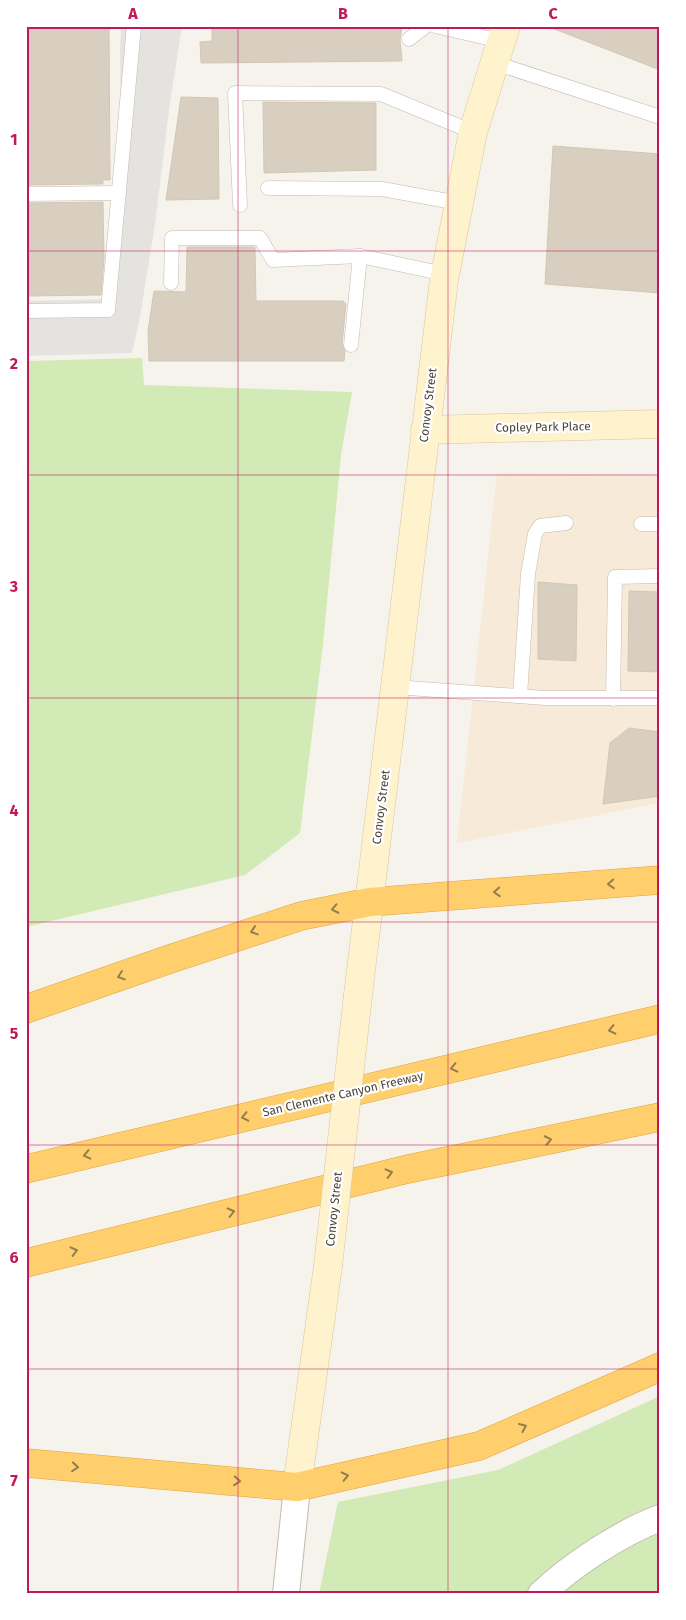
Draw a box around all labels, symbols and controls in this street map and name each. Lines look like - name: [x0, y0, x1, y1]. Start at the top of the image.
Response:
- text: A: [127, 4, 138, 23]
- text: B: [338, 4, 348, 23]
- text: C: [548, 4, 558, 23]
- text: 1: [10, 130, 18, 149]
- text: 2: [10, 354, 18, 373]
- street label: Convoy Street: [416, 366, 440, 443]
- street label: Copley Park Place: [495, 419, 591, 435]
- text: 3: [9, 577, 18, 596]
- street label: Convoy Street: [369, 768, 393, 845]
- text: 4: [9, 801, 19, 820]
- one-way arrow: [607, 878, 615, 889]
- one-way arrow: [493, 887, 501, 898]
- one-way arrow: [331, 903, 340, 914]
- one-way arrow: [251, 926, 259, 936]
- one-way arrow: [117, 970, 126, 980]
- text: 5: [10, 1024, 19, 1043]
- one-way arrow: [608, 1024, 617, 1035]
- one-way arrow: [450, 1062, 459, 1073]
- street label: San Clemente Canyon Freeway: [261, 1069, 425, 1119]
- one-way arrow: [240, 1111, 249, 1122]
- one-way arrow: [544, 1135, 552, 1146]
- one-way arrow: [82, 1149, 91, 1160]
- one-way arrow: [385, 1168, 394, 1179]
- street label: Convoy Street: [323, 1170, 345, 1247]
- one-way arrow: [227, 1207, 236, 1218]
- one-way arrow: [69, 1247, 77, 1257]
- text: 6: [9, 1248, 19, 1267]
- one-way arrow: [518, 1422, 527, 1433]
- one-way arrow: [71, 1461, 79, 1472]
- text: 7: [10, 1471, 18, 1490]
- one-way arrow: [340, 1471, 349, 1482]
- one-way arrow: [233, 1476, 241, 1487]

